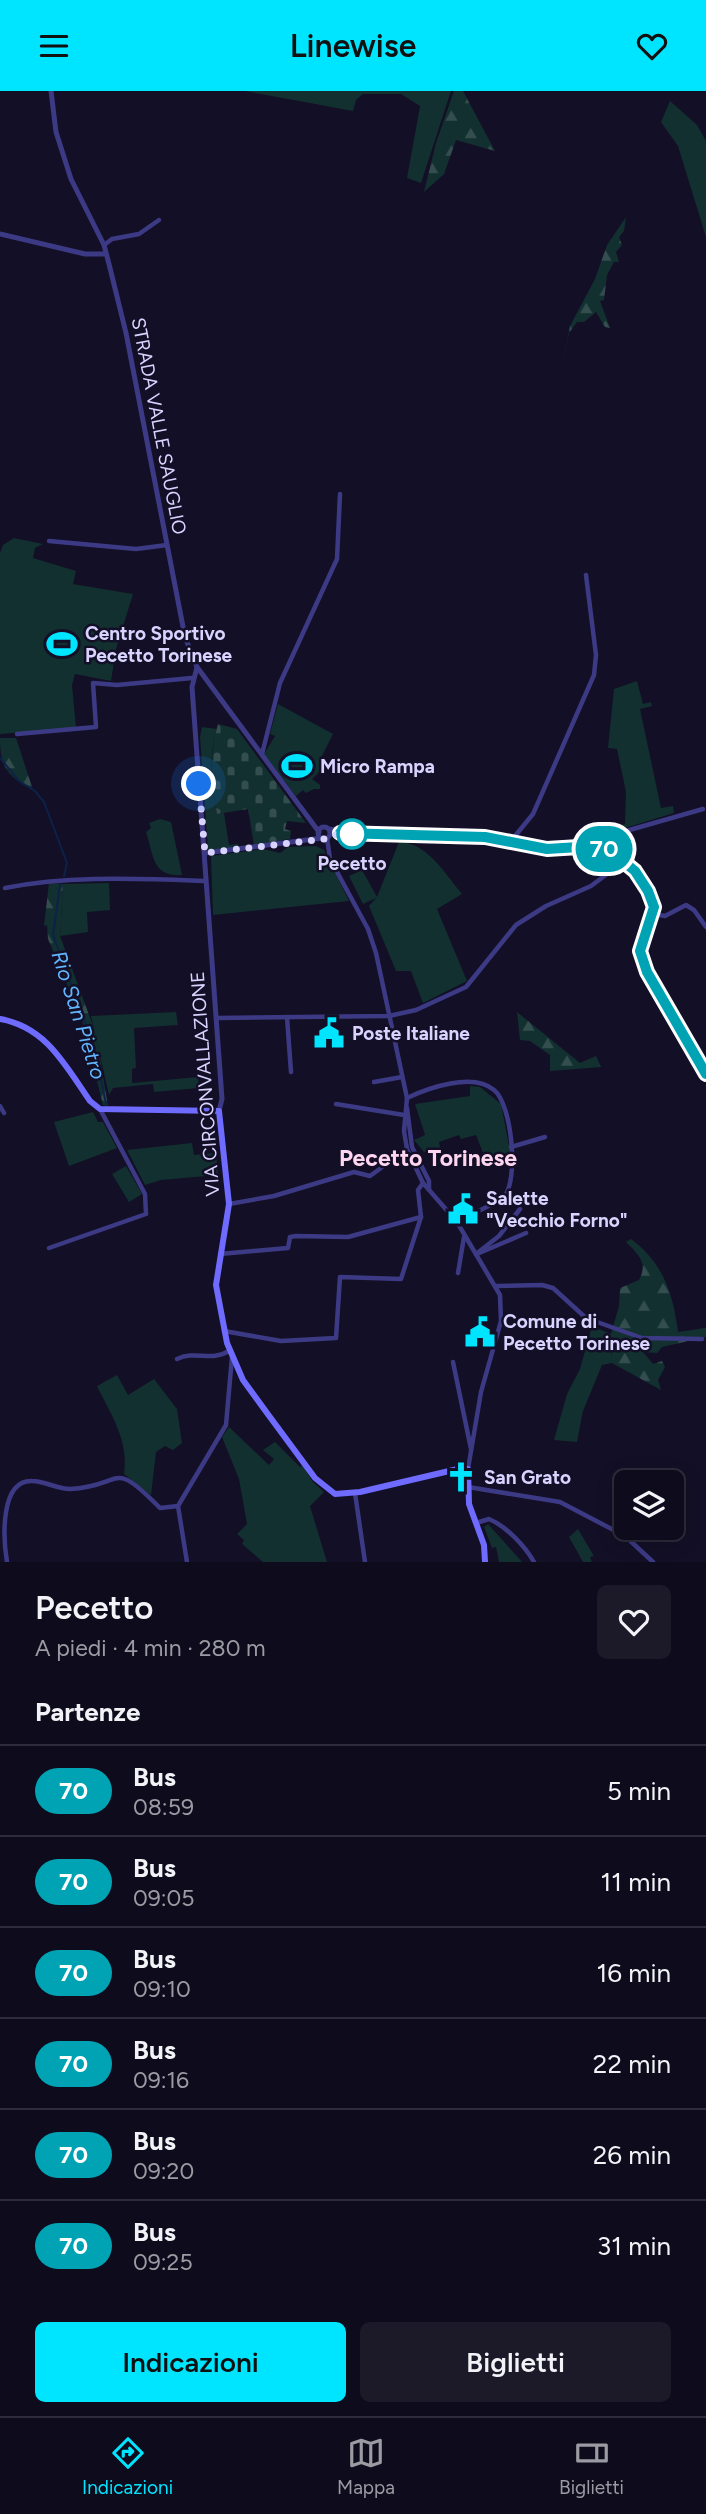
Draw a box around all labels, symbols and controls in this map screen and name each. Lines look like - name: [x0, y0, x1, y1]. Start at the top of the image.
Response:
- icon: menu: [35, 27, 73, 65]
- text: Linewise: [290, 27, 416, 65]
- icon: heart: [633, 27, 671, 65]
- street label: STRADA VALLE SAUGLIO: [127, 316, 191, 536]
- place label: Centro Sportivo Pecetto Torinese: [85, 622, 233, 667]
- sports icon: Centro Sportivo Pecetto Torinese: [45, 627, 79, 661]
- sports icon: Micro Rampa: [280, 749, 314, 783]
- place label: Micro Rampa: [320, 755, 435, 778]
- your location: [181, 766, 216, 801]
- marker: Pecetto: [337, 819, 367, 849]
- line badge: 70: [572, 826, 636, 872]
- text: 70: [590, 834, 618, 863]
- place label: Pecetto: [318, 852, 386, 875]
- water label: Rio San Pietro: [46, 948, 112, 1082]
- street label: VIA CIRCONVALLAZIONE: [186, 971, 224, 1197]
- public building icon: Poste Italiane: [312, 1016, 346, 1050]
- place label: Poste Italiane: [352, 1022, 470, 1045]
- district label: Pecetto Torinese: [339, 1144, 517, 1172]
- place label: Salette "Vecchio Forno": [486, 1187, 628, 1232]
- public building icon: Salette "Vecchio Forno": [446, 1192, 480, 1226]
- place label: Comune di Pecetto Torinese: [503, 1310, 651, 1355]
- public building icon: Comune di Pecetto Torinese: [463, 1315, 497, 1349]
- church icon: San Grato: [444, 1460, 478, 1494]
- place label: San Grato: [484, 1466, 571, 1489]
- map controls: [614, 1470, 684, 1540]
- button: layers: [614, 1470, 684, 1540]
- button: heart: [597, 1585, 671, 1659]
- text: Pecetto: [35, 1588, 154, 1627]
- text: A piedi · 4 min · 280 m: [35, 1634, 266, 1662]
- text: Partenze: [35, 1696, 140, 1728]
- text: Bus: [133, 1761, 176, 1793]
- text: 5 min: [607, 1775, 671, 1807]
- text: 70: [59, 1776, 88, 1805]
- text: 08:59: [133, 1793, 194, 1821]
- text: Bus: [133, 1852, 176, 1884]
- text: 11 min: [600, 1866, 671, 1898]
- text: 70: [59, 1867, 88, 1896]
- text: 09:05: [133, 1884, 195, 1912]
- text: Bus: [133, 1943, 176, 1975]
- text: 16 min: [596, 1957, 671, 1989]
- text: 70: [59, 1958, 88, 1987]
- text: 09:10: [133, 1975, 191, 2003]
- text: Bus: [133, 2034, 176, 2066]
- text: 22 min: [593, 2048, 671, 2080]
- text: 70: [59, 2049, 88, 2078]
- text: 09:16: [133, 2066, 189, 2094]
- text: Bus: [133, 2125, 176, 2157]
- text: 26 min: [593, 2139, 671, 2171]
- text: 70: [59, 2140, 88, 2169]
- text: 09:20: [133, 2157, 194, 2185]
- text: Bus: [133, 2216, 176, 2248]
- text: 31 min: [597, 2230, 671, 2262]
- text: 70: [59, 2231, 88, 2260]
- text: 09:25: [133, 2248, 193, 2276]
- button: Indicazioni: [35, 2322, 346, 2402]
- button: Biglietti: [360, 2322, 671, 2402]
- tab: Indicazioni: [82, 2434, 173, 2499]
- tab: Mappa: [337, 2434, 395, 2499]
- tab: Biglietti: [559, 2434, 624, 2499]

